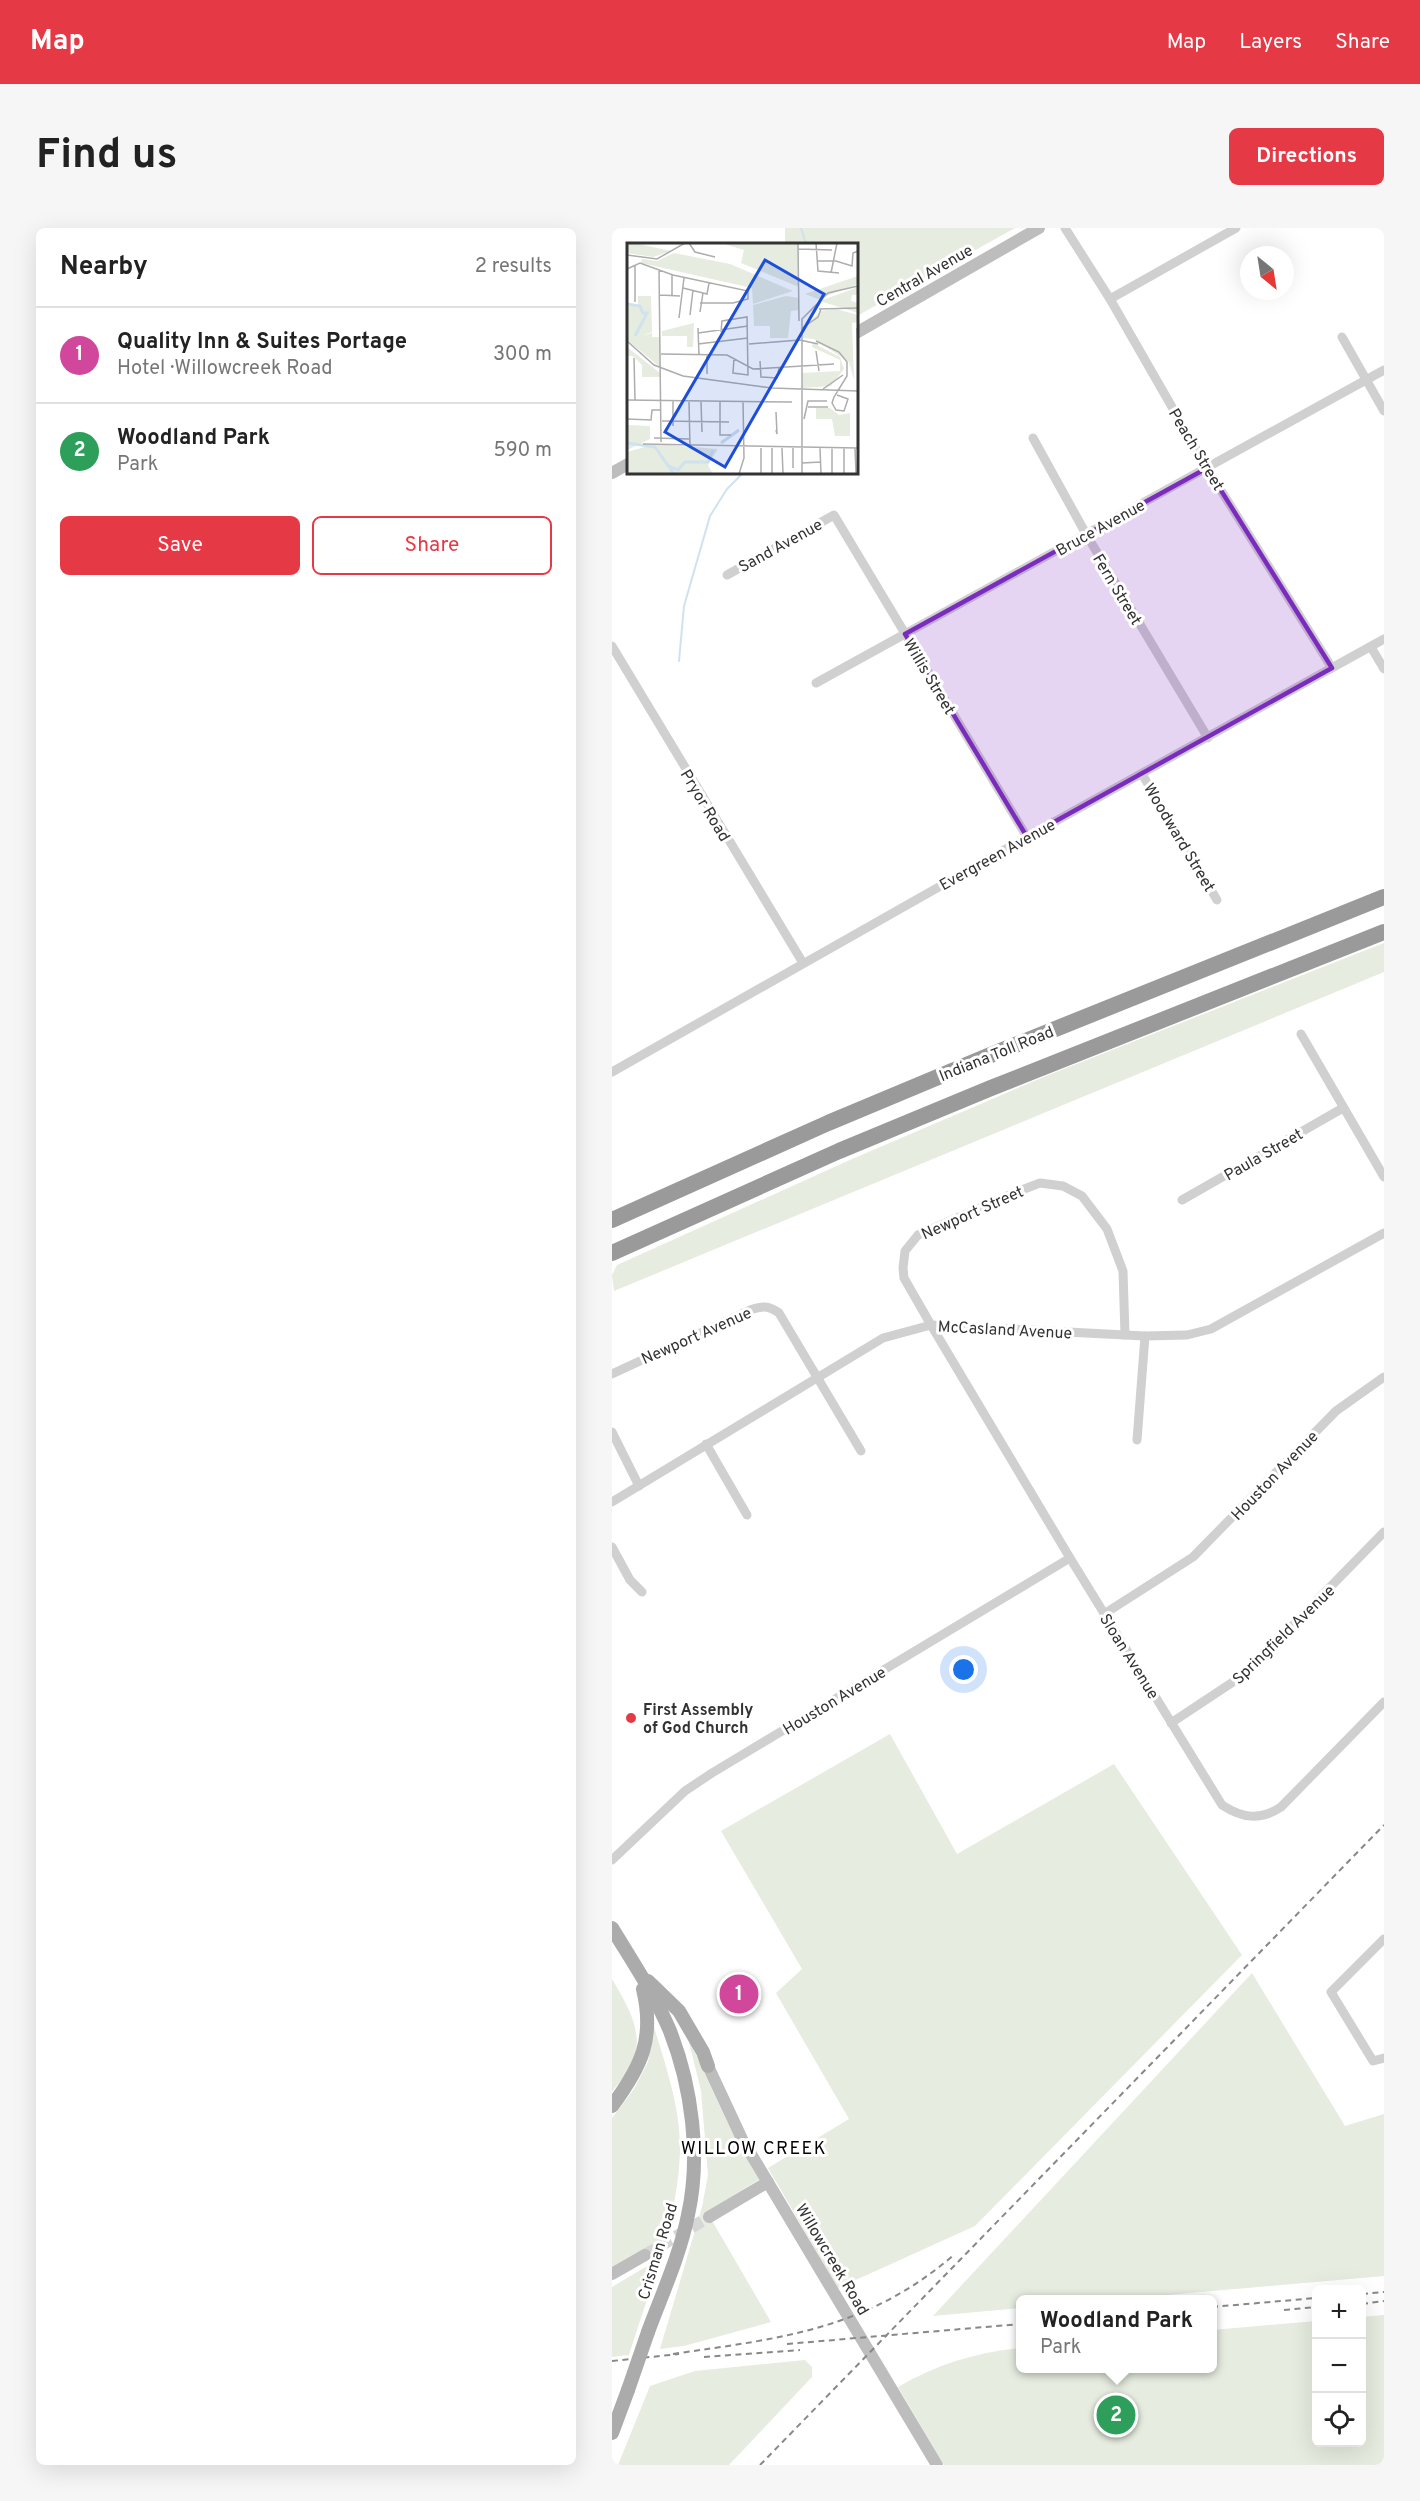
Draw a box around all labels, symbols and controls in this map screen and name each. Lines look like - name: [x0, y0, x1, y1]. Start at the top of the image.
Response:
- text: Map: [30, 24, 85, 60]
- text: Map: [1167, 29, 1206, 56]
- text: Layers: [1239, 29, 1302, 56]
- text: Share: [1335, 29, 1390, 56]
- button: Directions: [1229, 128, 1384, 185]
- text: Find us: [36, 130, 177, 183]
- street label: Central Avenue: [873, 241, 977, 313]
- inset map: [627, 243, 858, 474]
- north arrow: [1240, 246, 1294, 300]
- text: Nearby: [60, 251, 148, 284]
- text: 2 results: [475, 254, 552, 280]
- text: Quality Inn & Suites Portage: [117, 329, 407, 356]
- text: 1: [76, 342, 84, 368]
- text: 300 m: [493, 342, 552, 368]
- text: Hotel · Willowcreek Road: [117, 356, 333, 382]
- street label: Peach Street: [1163, 405, 1228, 495]
- text: Woodland Park: [117, 425, 270, 452]
- text: 2: [73, 438, 86, 464]
- text: 590 m: [494, 438, 552, 464]
- text: Park: [117, 452, 158, 478]
- street label: Bruce Avenue: [1053, 496, 1149, 561]
- street label: Sand Avenue: [735, 515, 827, 578]
- button: Save: [60, 516, 300, 575]
- button: Share: [312, 516, 552, 575]
- street label: Fern Street: [1087, 551, 1145, 629]
- street label: Willis Street: [898, 635, 959, 719]
- street label: Pryor Road: [675, 766, 734, 846]
- street label: Woodward Street: [1138, 780, 1219, 896]
- street label: Evergreen Avenue: [936, 816, 1060, 896]
- street label: Indiana Toll Road: [936, 1023, 1057, 1087]
- street label: Paula Street: [1221, 1125, 1307, 1186]
- street label: Newport Street: [919, 1182, 1027, 1245]
- street label: Newport Avenue: [639, 1304, 755, 1370]
- street label: McCasland Avenue: [937, 1317, 1073, 1345]
- street label: Houston Avenue: [1228, 1427, 1323, 1525]
- street label: Springfield Avenue: [1229, 1581, 1340, 1689]
- street label: Sloan Avenue: [1094, 1611, 1163, 1704]
- your location: [949, 1655, 978, 1684]
- street label: Houston Avenue: [780, 1663, 890, 1740]
- place label: First Assembly of God Church: [643, 1701, 753, 1739]
- marker: First Assembly of God Church: [624, 1711, 638, 1725]
- pin: 1: [720, 1972, 758, 2016]
- district label: WILLOW CREEK: [681, 2138, 827, 2161]
- street label: Crisman Road: [635, 2201, 683, 2302]
- street label: Willowcreek Road: [790, 2201, 872, 2319]
- map controls: [1312, 2285, 1366, 2447]
- button: +: [1312, 2285, 1366, 2339]
- popup: [1016, 2295, 1217, 2373]
- text: Woodland Park: [1040, 2308, 1193, 2335]
- text: Park: [1040, 2335, 1081, 2361]
- button: −: [1312, 2339, 1366, 2393]
- pin: 2: [1096, 2392, 1136, 2438]
- button: locate: [1312, 2393, 1366, 2447]

